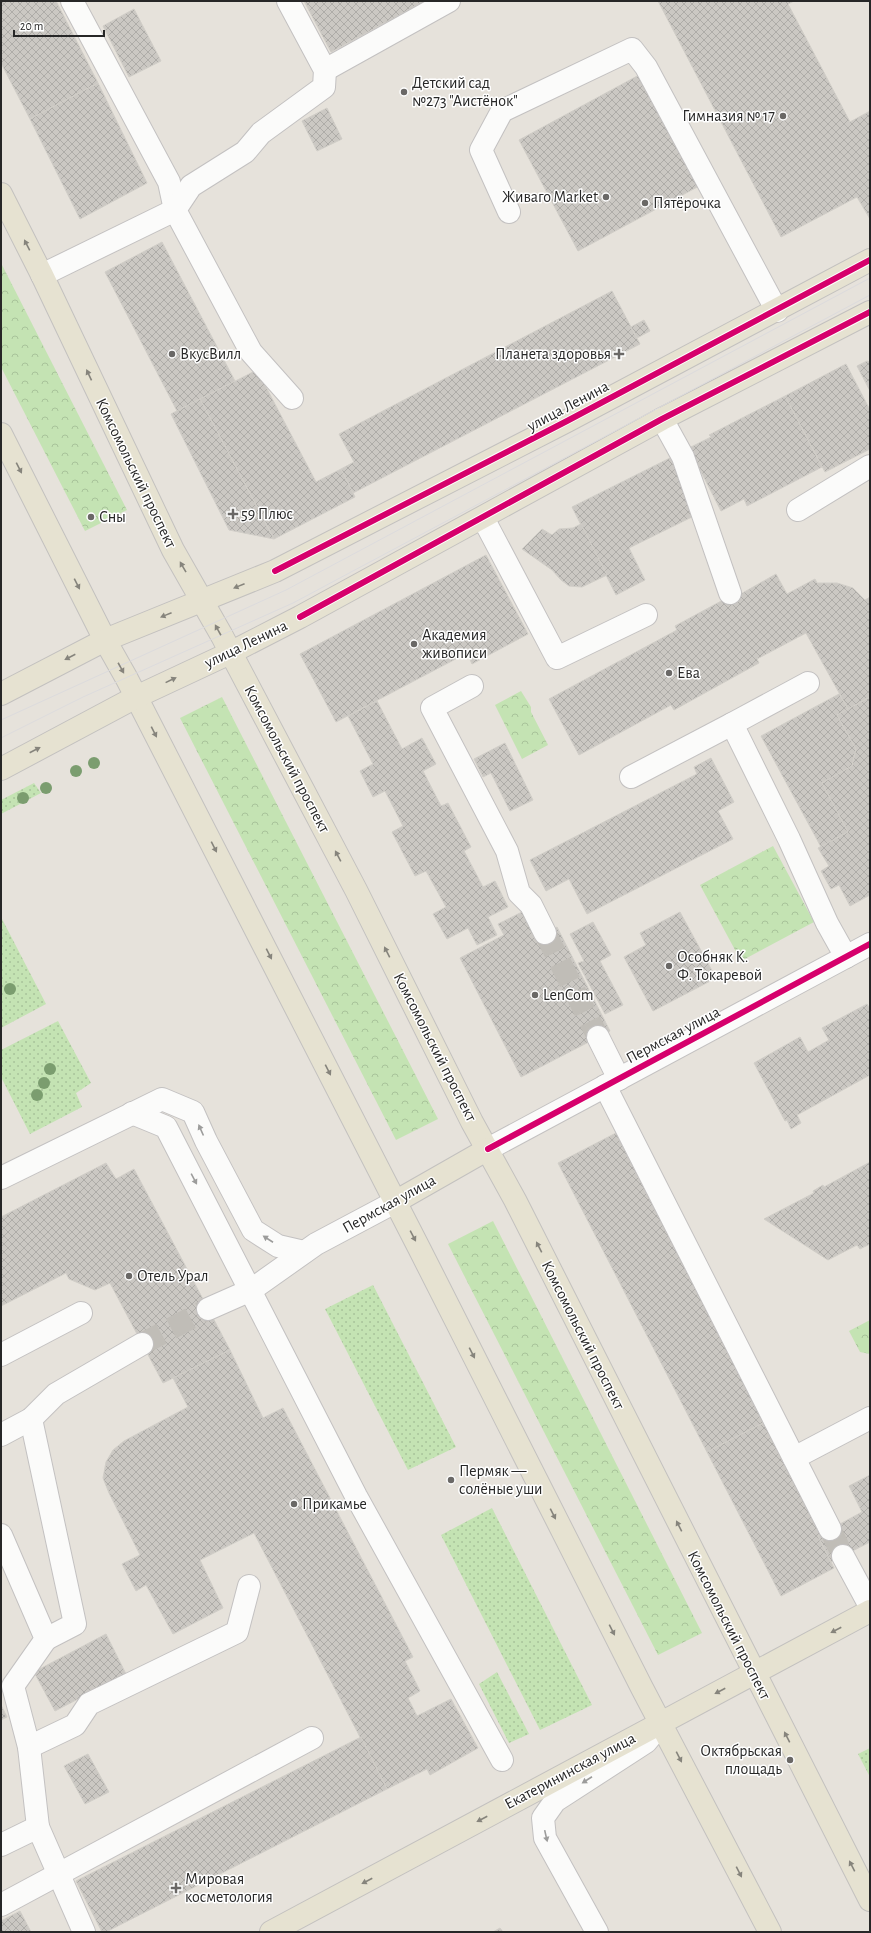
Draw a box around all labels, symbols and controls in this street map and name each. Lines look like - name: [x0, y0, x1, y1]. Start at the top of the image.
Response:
- scale bar: [14, 12, 104, 38]
- text: 20 m: [20, 20, 43, 32]
- place label: Детский сад №273 "Аистёнок": [412, 75, 518, 109]
- marker: Детский сад №273 "Аистёнок": [399, 87, 409, 97]
- place label: Гимназия № 17: [682, 108, 775, 124]
- marker: Гимназия № 17: [778, 111, 788, 121]
- place label: Живаго Market: [502, 189, 598, 205]
- marker: Живаго Market: [601, 192, 611, 202]
- place label: Пятёрочка: [653, 195, 721, 211]
- marker: Пятёрочка: [640, 198, 650, 208]
- one-way arrow: [24, 239, 30, 251]
- place label: ВкусВилл: [180, 346, 241, 363]
- place label: Планета здоровья: [495, 346, 611, 362]
- marker: ВкусВилл: [167, 349, 177, 359]
- marker: Планета здоровья: [614, 349, 624, 359]
- one-way arrow: [86, 369, 92, 380]
- street label: улица Ленина: [524, 378, 612, 436]
- street label: Комсомольский проспект: [93, 396, 179, 551]
- one-way arrow: [15, 463, 22, 474]
- place label: 59 Плюс: [241, 506, 293, 522]
- place label: Сны: [99, 509, 126, 525]
- marker: 59 Плюс: [228, 509, 238, 519]
- marker: Сны: [86, 512, 96, 522]
- one-way arrow: [179, 561, 186, 573]
- one-way arrow: [74, 579, 80, 590]
- one-way arrow: [233, 583, 245, 589]
- one-way arrow: [159, 613, 171, 619]
- street label: улица Ленина: [201, 617, 290, 672]
- one-way arrow: [215, 624, 222, 635]
- place label: Академия живописи: [422, 627, 487, 661]
- marker: Академия живописи: [409, 639, 419, 649]
- one-way arrow: [64, 654, 76, 660]
- one-way arrow: [118, 662, 124, 674]
- place label: Ева: [677, 665, 700, 681]
- marker: Ева: [664, 668, 674, 678]
- one-way arrow: [166, 677, 177, 683]
- street label: Комсомольский проспект: [241, 683, 333, 836]
- one-way arrow: [151, 726, 157, 738]
- one-way arrow: [29, 747, 41, 753]
- one-way arrow: [210, 842, 217, 853]
- one-way arrow: [335, 850, 341, 862]
- one-way arrow: [384, 946, 390, 958]
- one-way arrow: [265, 948, 272, 960]
- place label: Особняк К. Ф. Токаревой: [677, 949, 762, 983]
- marker: Особняк К. Ф. Токаревой: [664, 961, 674, 971]
- street label: Комсомольский проспект: [391, 970, 480, 1124]
- place label: LenCom: [543, 987, 594, 1003]
- marker: LenCom: [530, 990, 540, 1000]
- street label: Пермская улица: [623, 1003, 723, 1067]
- one-way arrow: [324, 1064, 331, 1076]
- one-way arrow: [198, 1125, 204, 1136]
- street label: Пермская улица: [340, 1172, 439, 1237]
- one-way arrow: [190, 1173, 197, 1184]
- one-way arrow: [410, 1231, 417, 1242]
- one-way arrow: [263, 1235, 273, 1243]
- one-way arrow: [536, 1242, 542, 1253]
- street label: Комсомольский проспект: [539, 1258, 628, 1412]
- place label: Отель Урал: [137, 1268, 209, 1284]
- marker: Отель Урал: [124, 1271, 134, 1281]
- one-way arrow: [469, 1347, 475, 1358]
- place label: Пермяк — солёные уши: [459, 1463, 543, 1498]
- marker: Пермяк — солёные уши: [446, 1475, 456, 1485]
- place label: Прикамье: [302, 1496, 367, 1512]
- marker: Прикамье: [289, 1499, 299, 1509]
- one-way arrow: [550, 1508, 556, 1520]
- one-way arrow: [676, 1520, 682, 1532]
- street label: Комсомольский проспект: [685, 1548, 774, 1702]
- one-way arrow: [609, 1624, 615, 1636]
- one-way arrow: [830, 1626, 842, 1633]
- one-way arrow: [714, 1688, 726, 1695]
- street label: Екатерининская улица: [502, 1730, 638, 1813]
- one-way arrow: [784, 1732, 790, 1743]
- place label: Октябрьская площадь: [700, 1743, 782, 1777]
- one-way arrow: [676, 1751, 682, 1763]
- marker: Октябрьская площадь: [785, 1755, 795, 1765]
- one-way arrow: [582, 1776, 592, 1784]
- one-way arrow: [476, 1816, 488, 1823]
- one-way arrow: [543, 1830, 549, 1842]
- one-way arrow: [849, 1860, 855, 1871]
- one-way arrow: [736, 1867, 742, 1878]
- place label: Мировая косметология: [185, 1871, 273, 1905]
- one-way arrow: [362, 1877, 373, 1884]
- marker: Мировая косметология: [170, 1882, 182, 1894]

